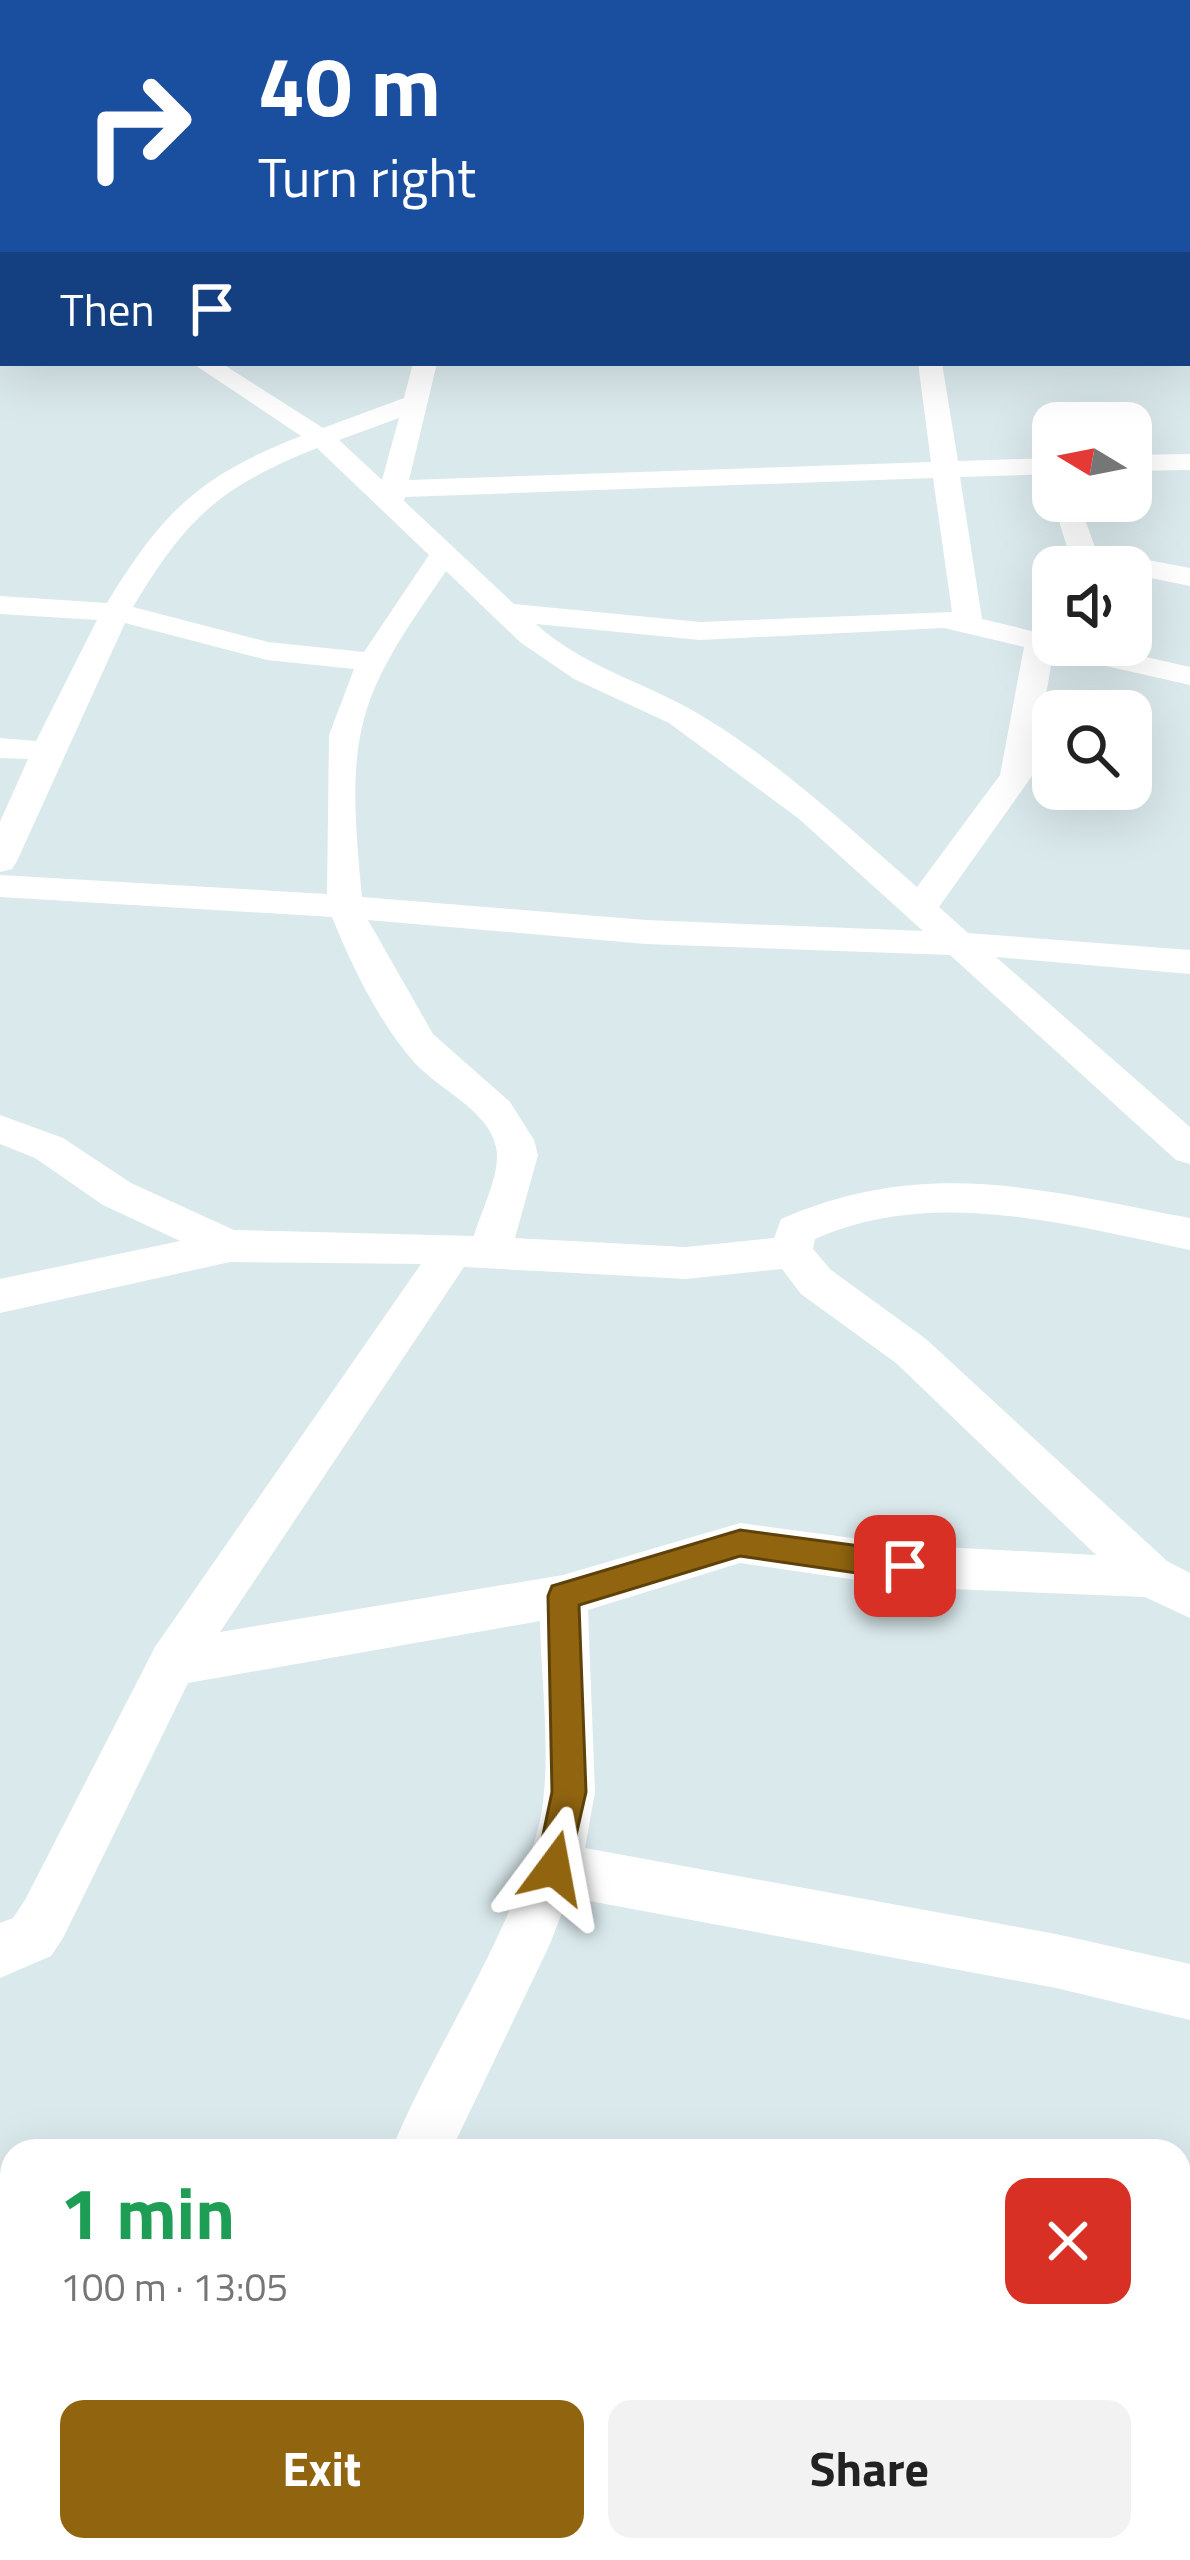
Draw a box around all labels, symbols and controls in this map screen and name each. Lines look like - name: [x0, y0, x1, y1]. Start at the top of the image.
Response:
- text: 40 m: [258, 21, 441, 149]
- icon: right: [60, 48, 216, 204]
- text: Turn right: [258, 136, 476, 218]
- text: Then: [60, 275, 155, 343]
- icon: arrive: [179, 276, 245, 342]
- north arrow: [1032, 402, 1152, 522]
- map controls: [1032, 402, 1152, 810]
- button: sound: [1032, 546, 1152, 666]
- button: search: [1032, 690, 1152, 810]
- pin: [854, 1515, 956, 1617]
- icon: arrive: [872, 1533, 938, 1599]
- position arrow: [491, 1805, 617, 1931]
- text: 1 min: [60, 2157, 235, 2267]
- button: close: [1005, 2178, 1131, 2304]
- text: 100 m · 13:05: [60, 2257, 288, 2316]
- button: Exit: [60, 2400, 584, 2538]
- button: Share: [608, 2400, 1131, 2538]

